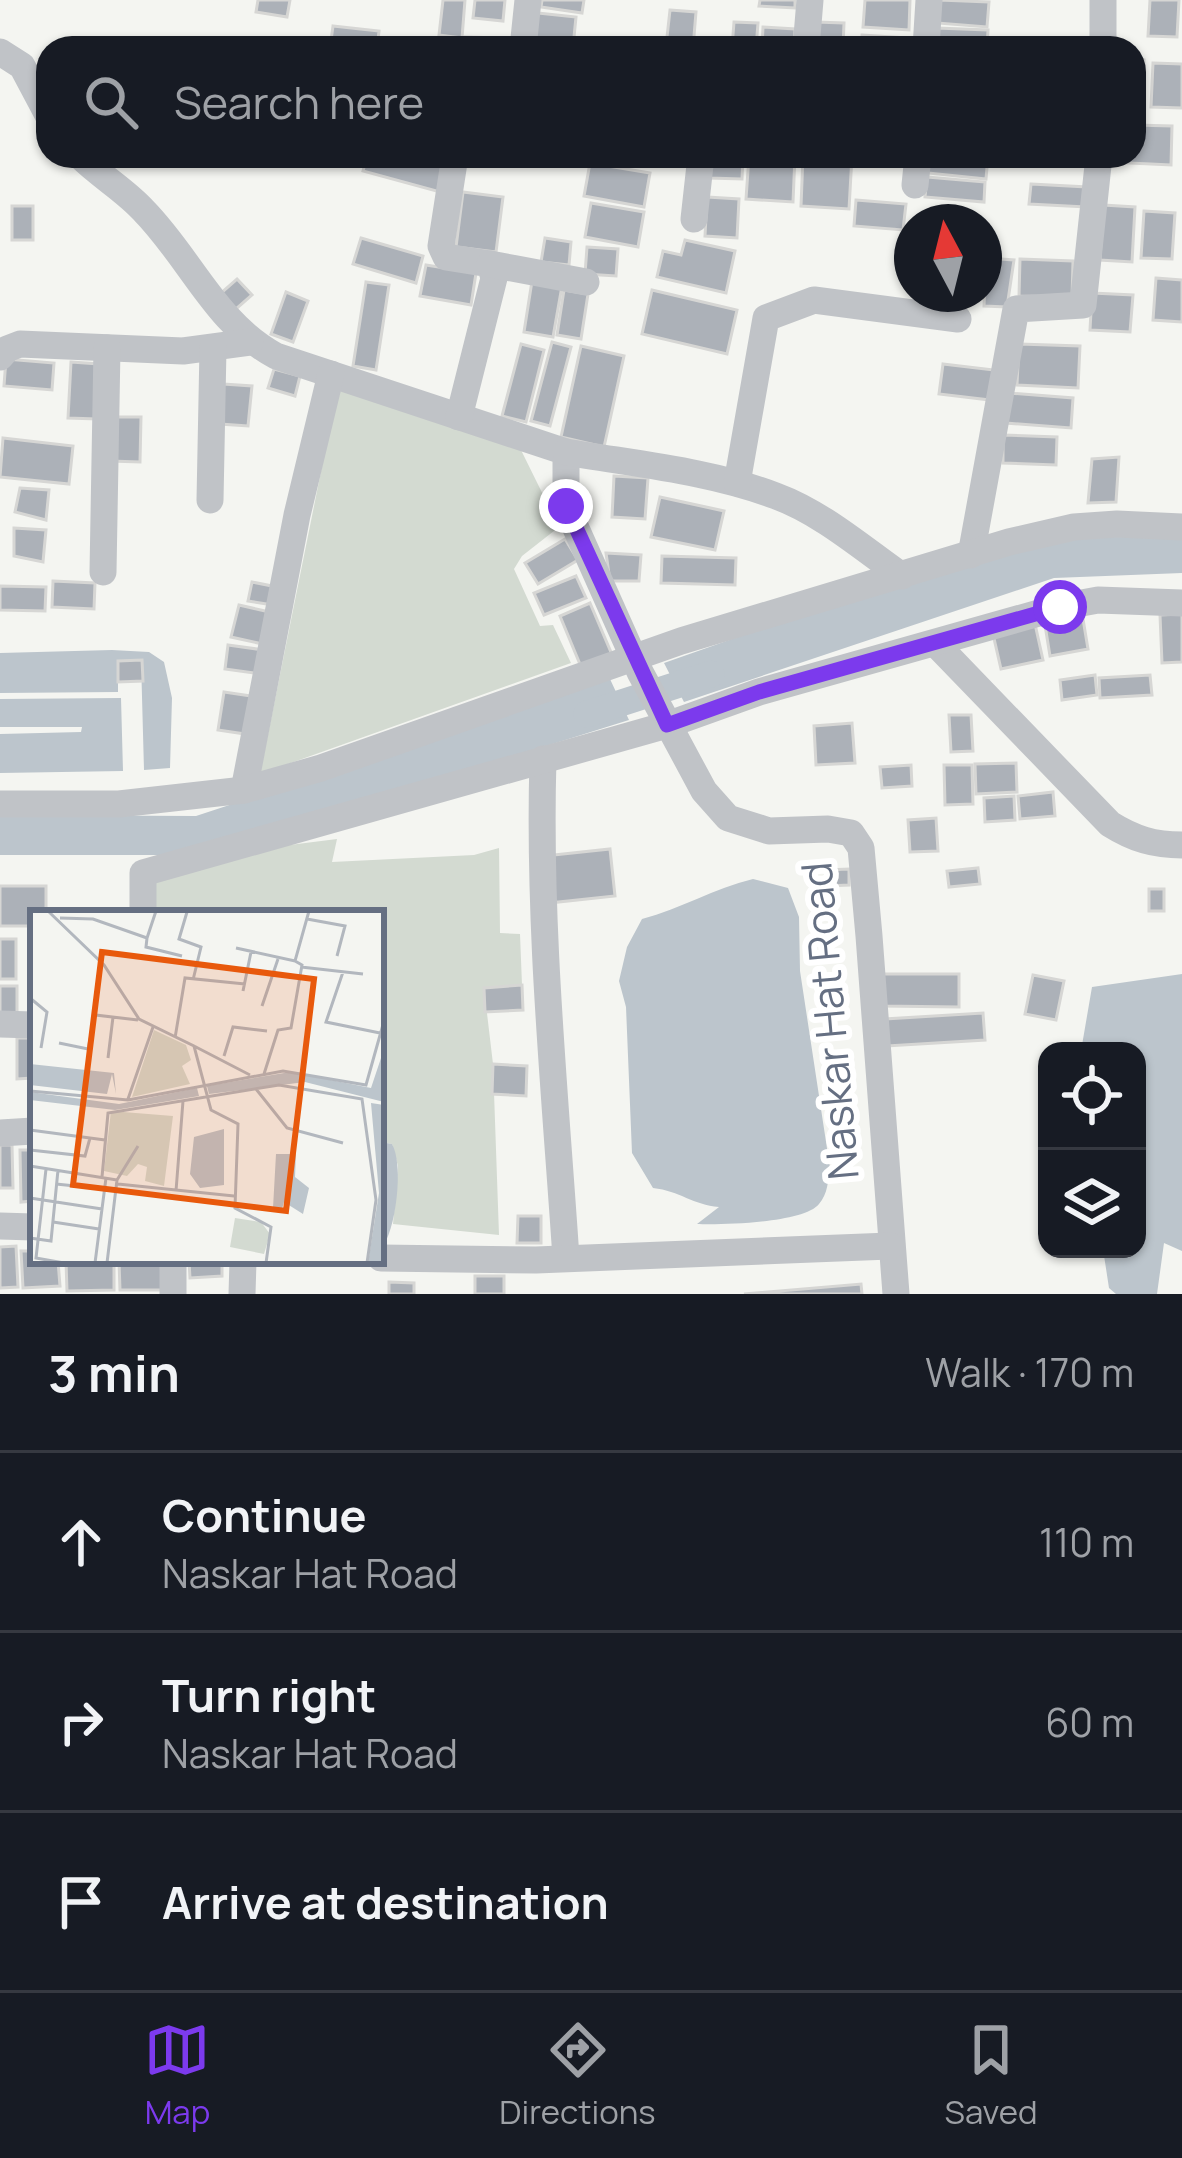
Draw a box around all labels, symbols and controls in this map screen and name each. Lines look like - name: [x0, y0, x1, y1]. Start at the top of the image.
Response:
- search box: [36, 36, 1146, 168]
- icon: search: [78, 69, 144, 135]
- text: Search here: [174, 71, 424, 133]
- north arrow: [894, 204, 1002, 312]
- route end: [539, 479, 593, 533]
- route start: [1033, 580, 1087, 634]
- street label: Naskar Hat Road: [786, 860, 872, 1182]
- inset map: [30, 910, 384, 1264]
- map controls: [1038, 1042, 1146, 1258]
- button: locate: [1038, 1042, 1146, 1150]
- button: layers: [1038, 1150, 1146, 1258]
- text: 3 min: [48, 1338, 180, 1407]
- text: Walk · 170 m: [925, 1345, 1134, 1399]
- text: Continue: [162, 1484, 367, 1546]
- icon: ahead: [48, 1509, 114, 1575]
- text: 110 m: [1039, 1515, 1134, 1569]
- text: Naskar Hat Road: [162, 1546, 458, 1600]
- text: Turn right: [162, 1664, 376, 1726]
- icon: right: [48, 1689, 114, 1755]
- text: 60 m: [1045, 1695, 1134, 1749]
- text: Naskar Hat Road: [162, 1726, 458, 1780]
- icon: arrive: [48, 1869, 114, 1935]
- text: Arrive at destination: [162, 1871, 609, 1933]
- tab: Map: [144, 2017, 210, 2134]
- tab: Directions: [499, 2017, 656, 2134]
- tab: Saved: [945, 2017, 1038, 2134]

